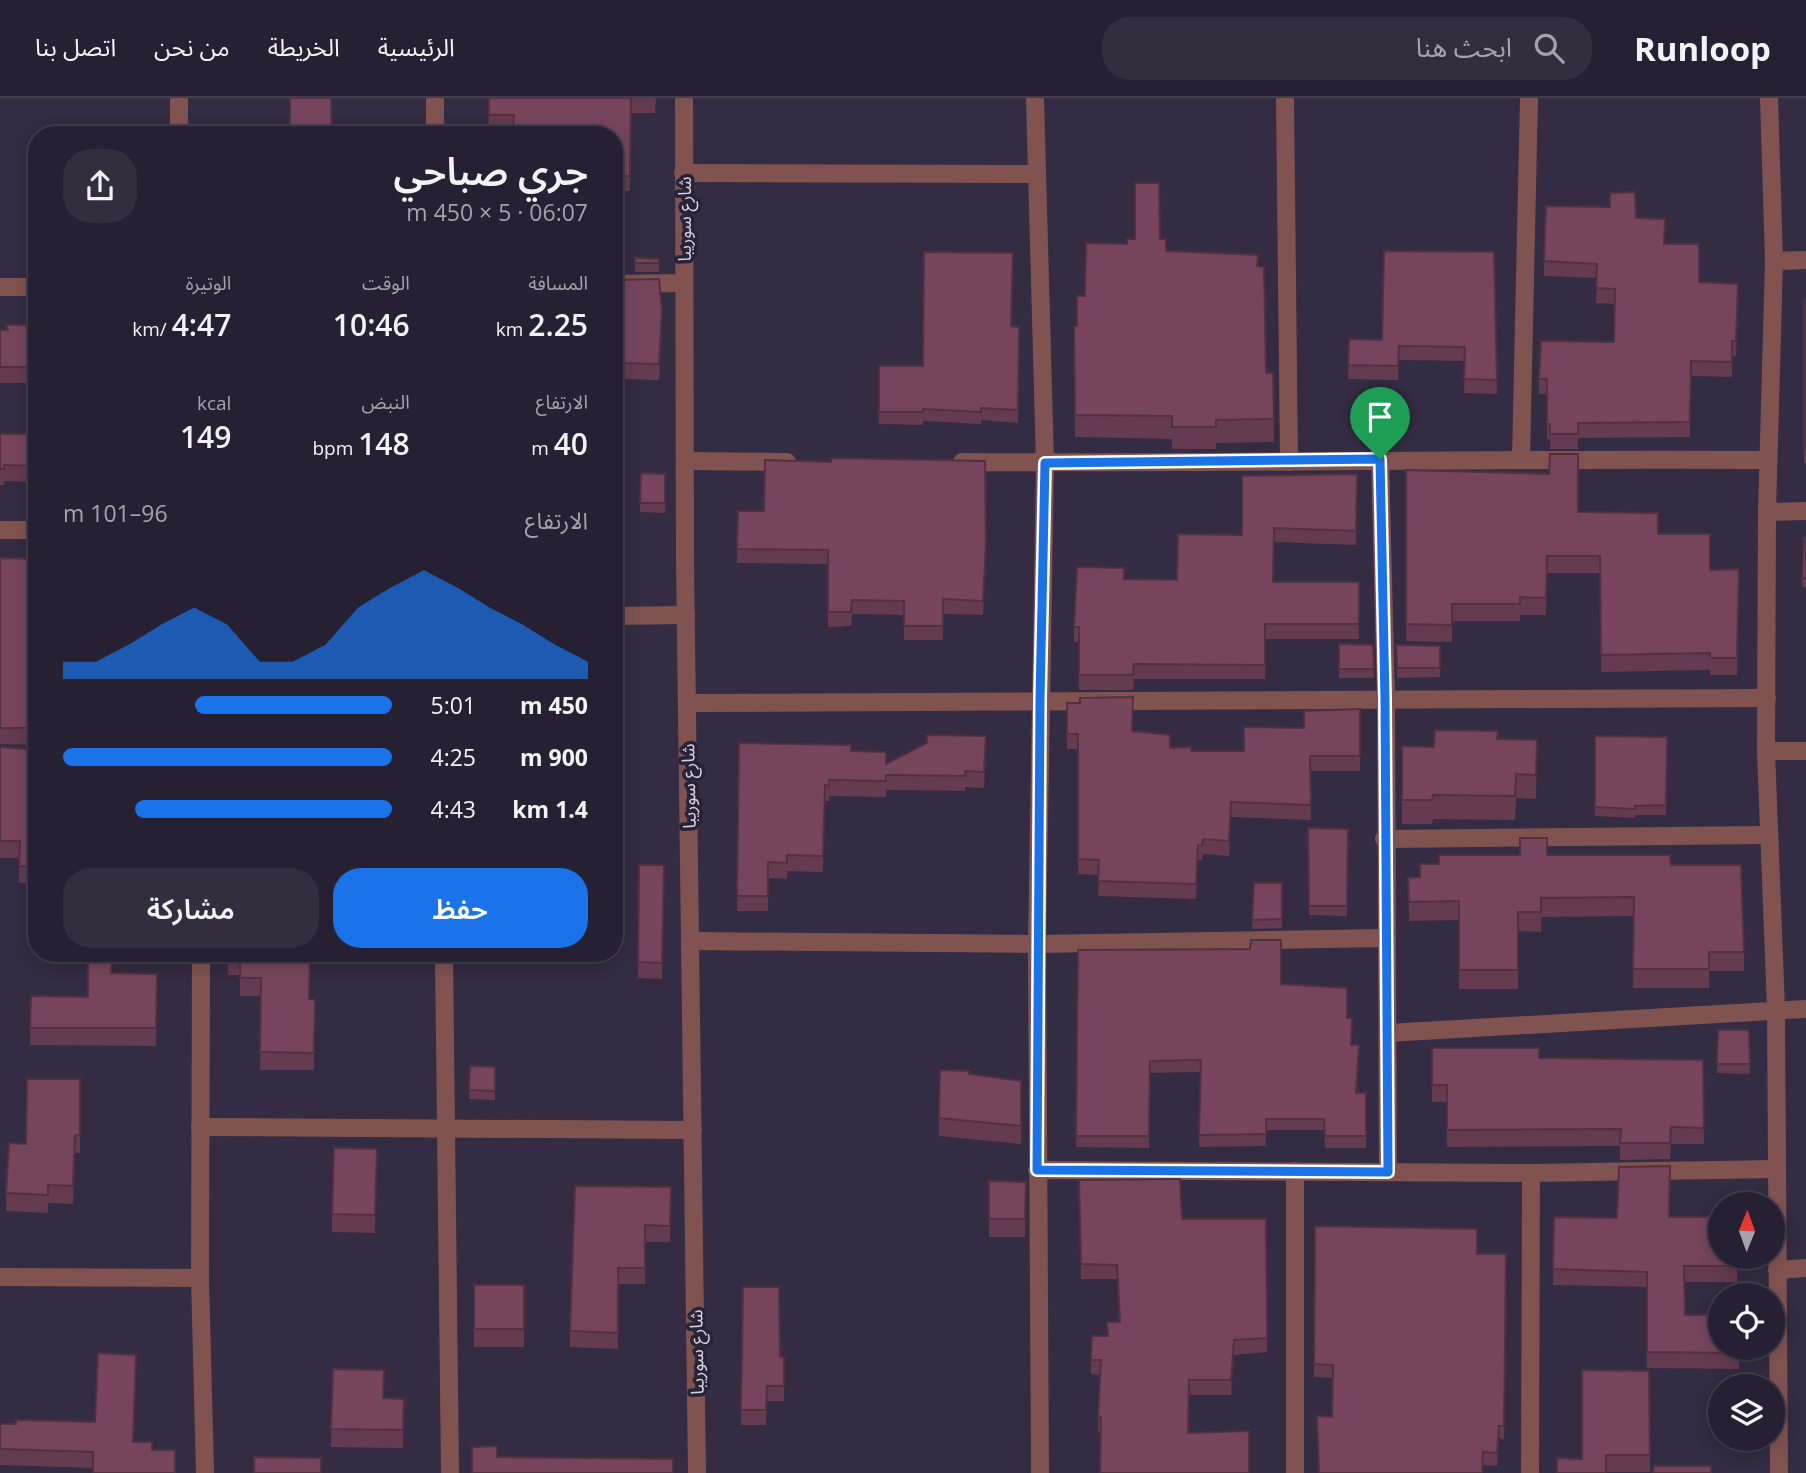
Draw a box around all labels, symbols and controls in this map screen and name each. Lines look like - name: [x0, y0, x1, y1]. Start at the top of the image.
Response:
- search box: [1102, 17, 1592, 80]
- text: Runloop: [1634, 26, 1771, 71]
- text: ابحث هنا: [1416, 29, 1512, 65]
- icon: search: [1530, 29, 1568, 67]
- text: اتصل بنا: [35, 30, 116, 63]
- text: من نحن: [154, 30, 230, 63]
- text: الخريطة: [268, 30, 340, 63]
- text: الرئيسية: [378, 30, 455, 63]
- text: جري صباحي: [394, 144, 588, 196]
- button: share: [63, 149, 137, 223]
- street label: شارع سوريبا: [672, 176, 699, 262]
- text: 06:07 · 5 × 450 m: [406, 196, 588, 228]
- text: الوتيرة: [186, 270, 231, 296]
- text: الوقت: [362, 270, 410, 296]
- text: المسافة: [528, 270, 588, 296]
- text: 4:47: [172, 304, 231, 345]
- text: 10:46: [333, 304, 410, 345]
- text: 2.25: [528, 304, 588, 345]
- text: /km: [132, 316, 172, 342]
- text: km: [496, 316, 528, 342]
- pin: [1350, 387, 1410, 459]
- text: النبض: [361, 389, 410, 415]
- text: الارتفاع: [536, 389, 588, 415]
- text: kcal: [197, 390, 231, 416]
- icon: arrive: [1361, 398, 1399, 436]
- text: 149: [180, 416, 231, 457]
- text: 148: [358, 423, 410, 464]
- text: 40: [554, 423, 588, 464]
- text: bpm: [312, 435, 358, 461]
- text: m: [531, 435, 554, 461]
- text: 96–101 m: [63, 497, 168, 529]
- text: الارتفاع: [525, 504, 588, 536]
- text: 5:01: [431, 689, 476, 721]
- text: 450 m: [520, 689, 588, 721]
- text: 4:25: [431, 741, 476, 773]
- text: 900 m: [520, 741, 588, 773]
- street label: شارع سوريبا: [675, 743, 704, 829]
- text: 4:43: [431, 793, 476, 825]
- text: 1.4 km: [512, 793, 588, 825]
- button: مشاركة: [63, 868, 319, 948]
- button: حفظ: [333, 868, 588, 948]
- north arrow: [1708, 1192, 1785, 1269]
- map controls: [1708, 1192, 1785, 1451]
- button: locate: [1708, 1283, 1785, 1360]
- street label: شارع سوريبا: [683, 1309, 712, 1395]
- button: layers: [1708, 1374, 1785, 1451]

